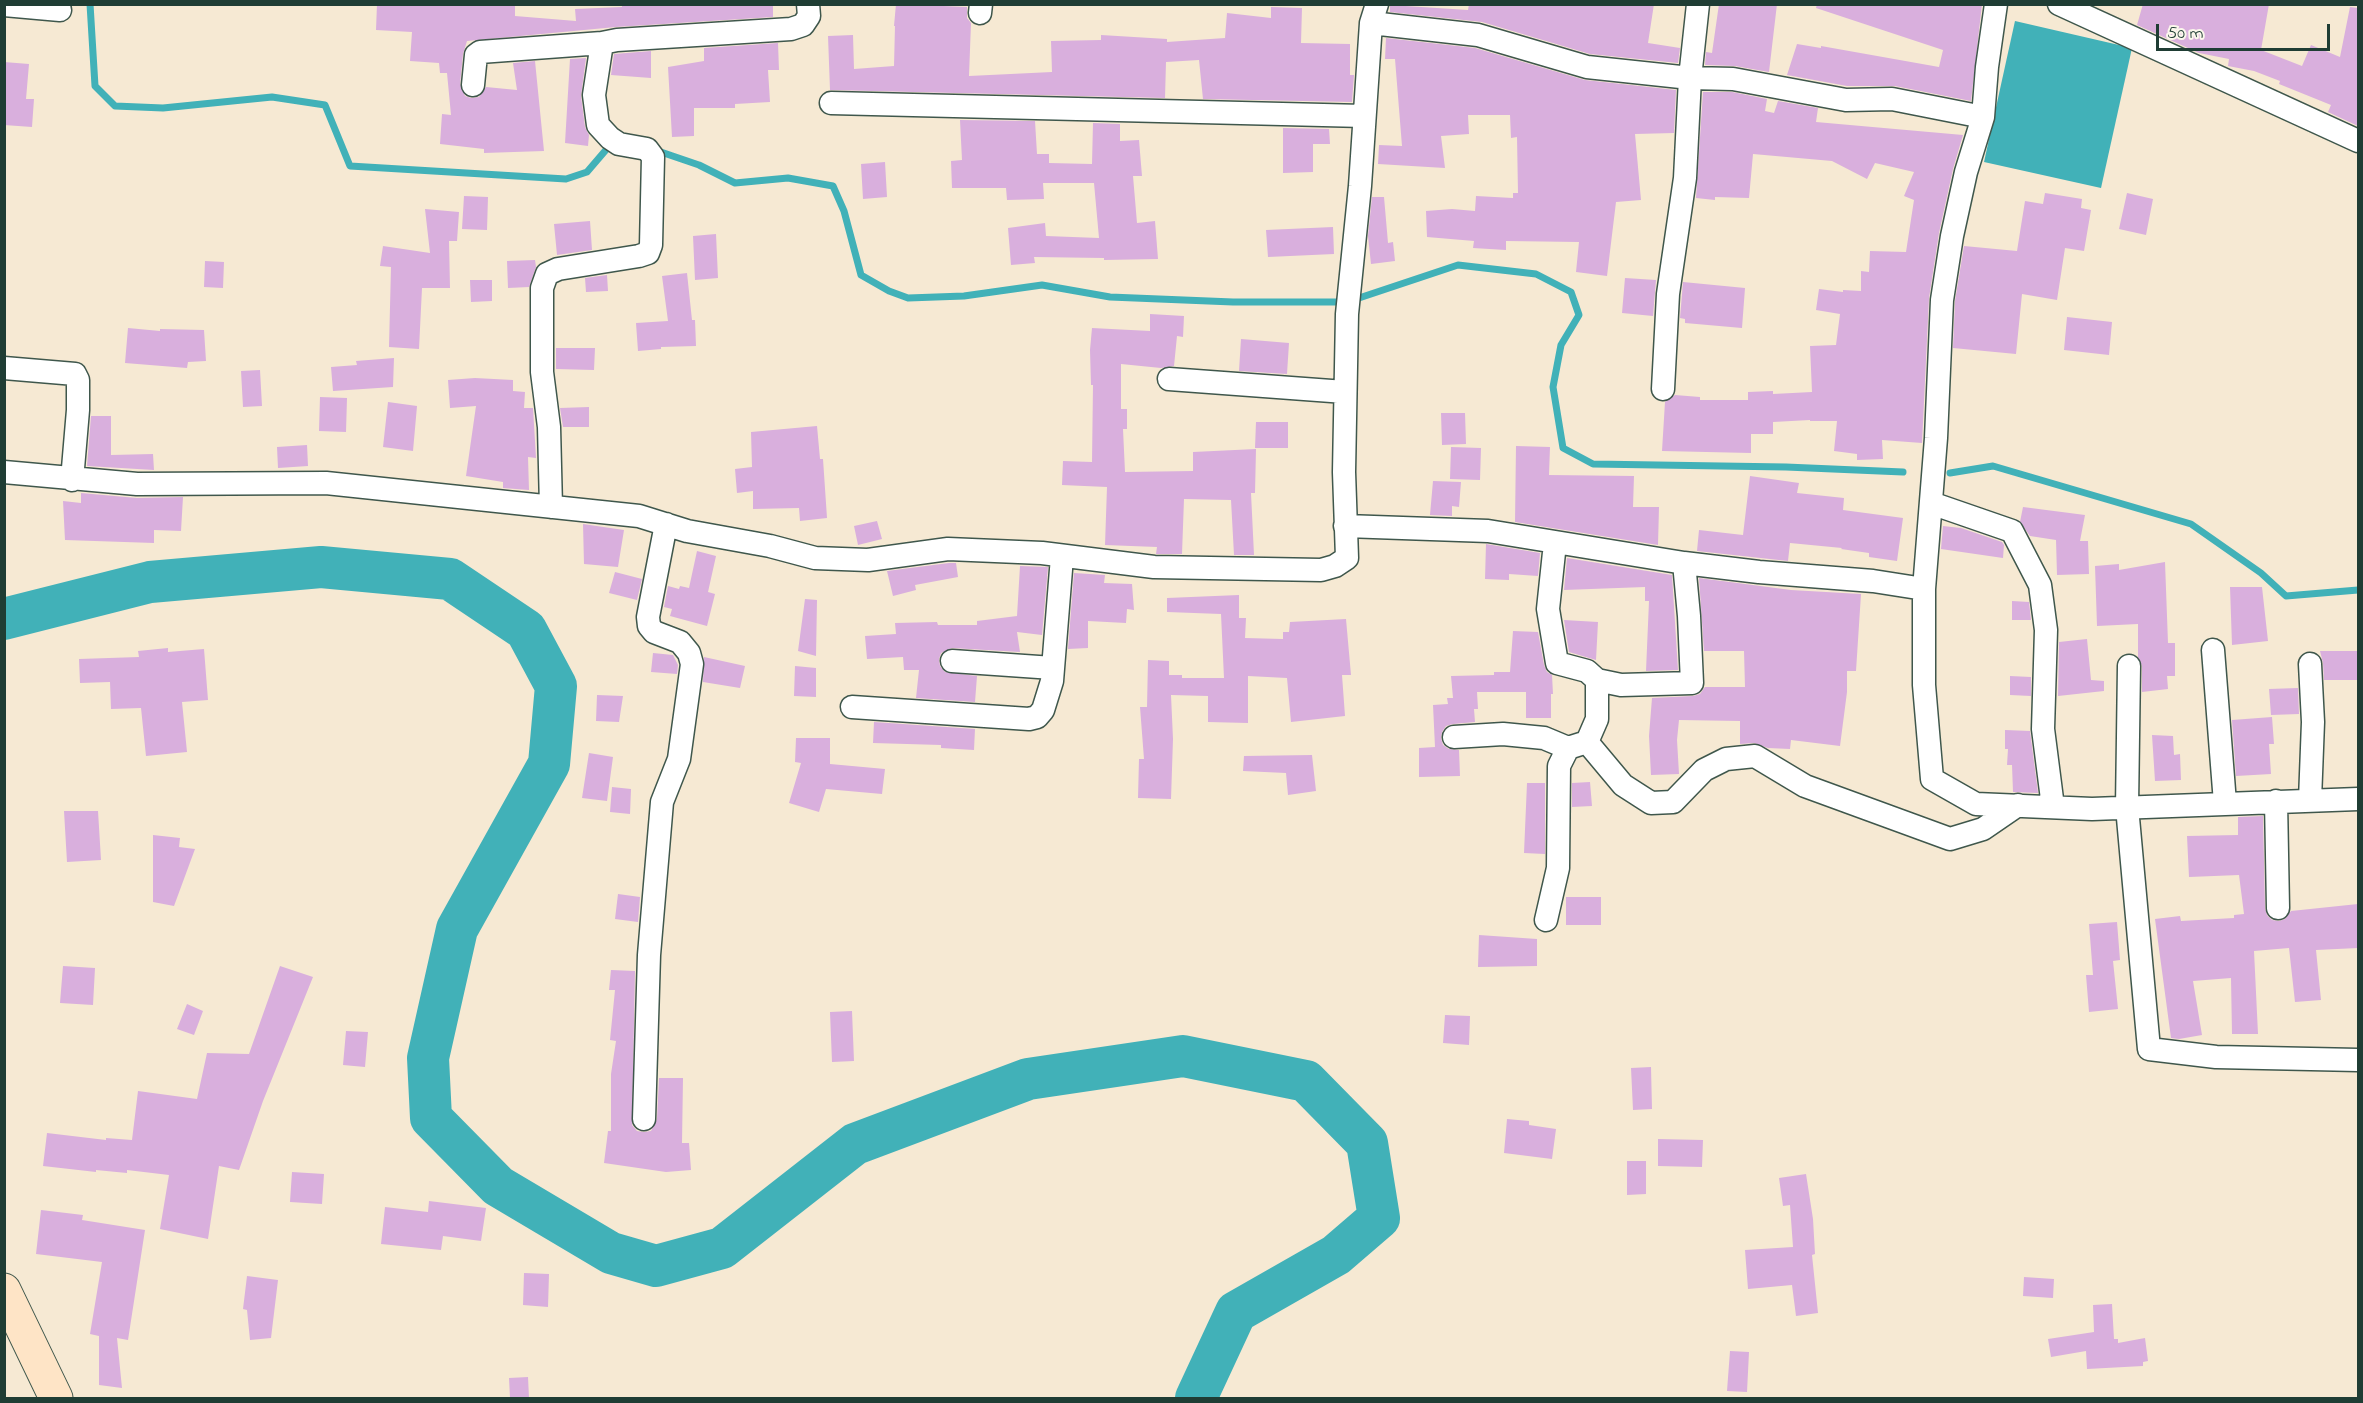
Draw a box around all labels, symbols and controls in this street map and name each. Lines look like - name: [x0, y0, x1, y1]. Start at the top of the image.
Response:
- scale bar: [2159, 12, 2333, 50]
- text: 50 m: [2167, 21, 2204, 47]

